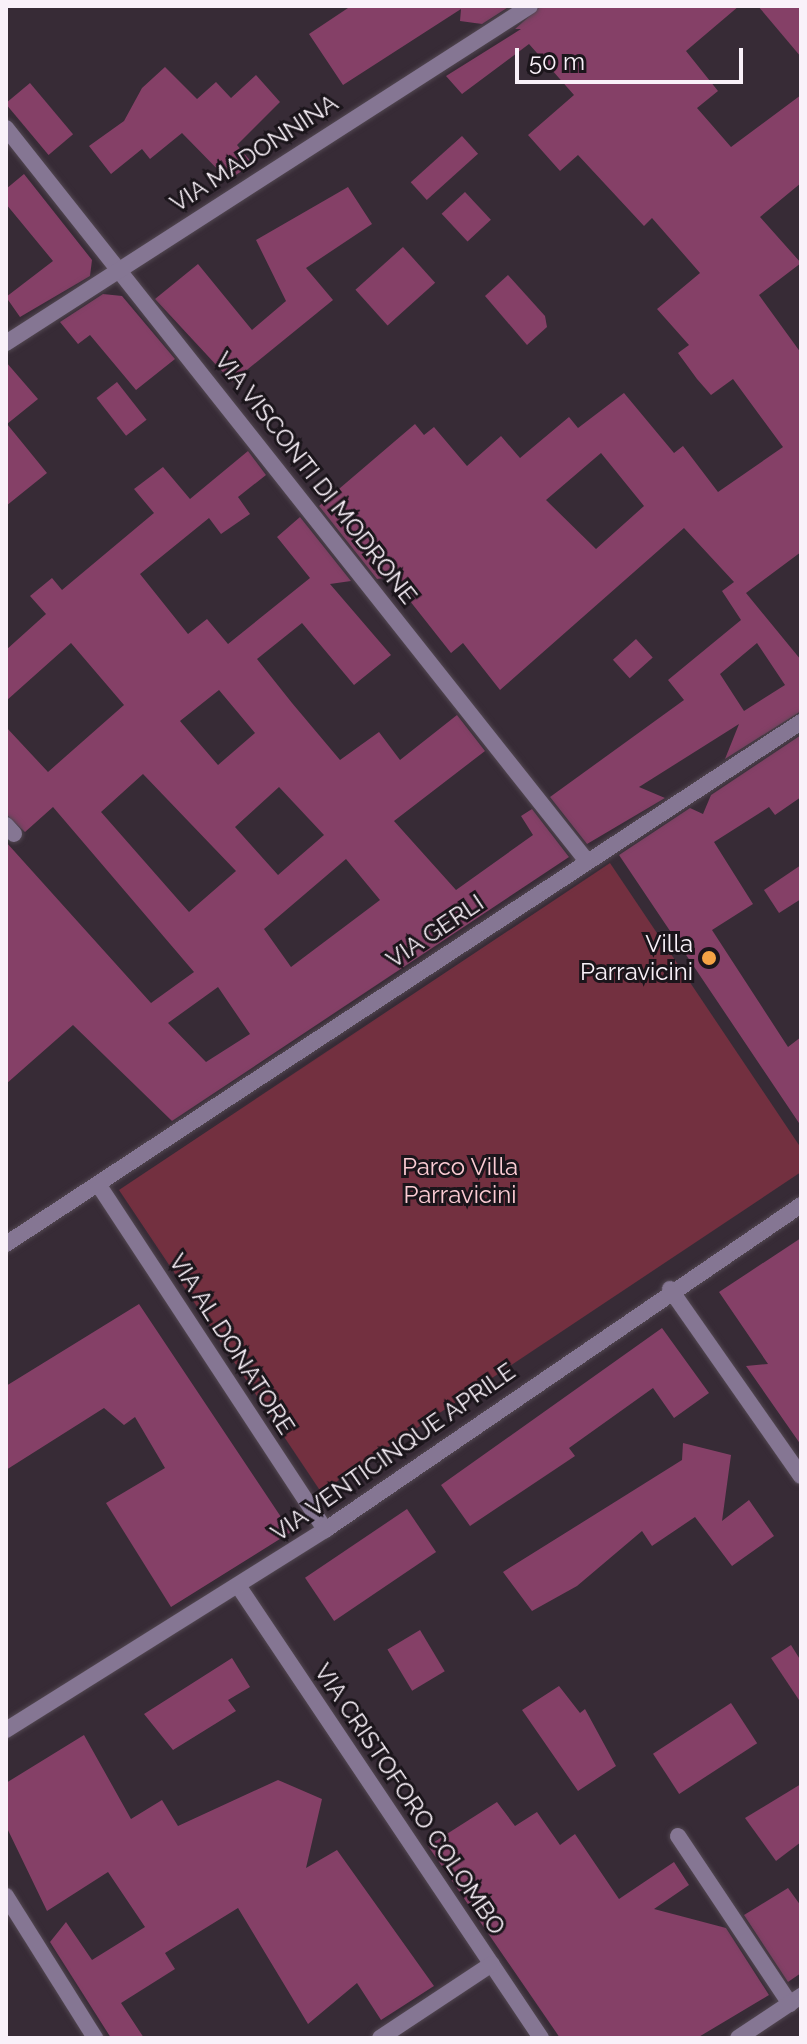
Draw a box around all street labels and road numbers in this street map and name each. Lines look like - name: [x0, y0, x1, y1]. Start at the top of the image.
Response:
- street label: VIA MADONNINA: [164, 88, 344, 218]
- street label: VIA VISCONTI DI MODRONE: [208, 346, 424, 610]
- street label: VIA GERLI: [381, 888, 489, 974]
- street label: VIA AL DONATORE: [162, 1247, 302, 1441]
- street label: VIA VENTICINQUE APRILE: [264, 1356, 522, 1548]
- street label: VIA CRISTOFORO COLOMBO: [308, 1658, 512, 1940]

